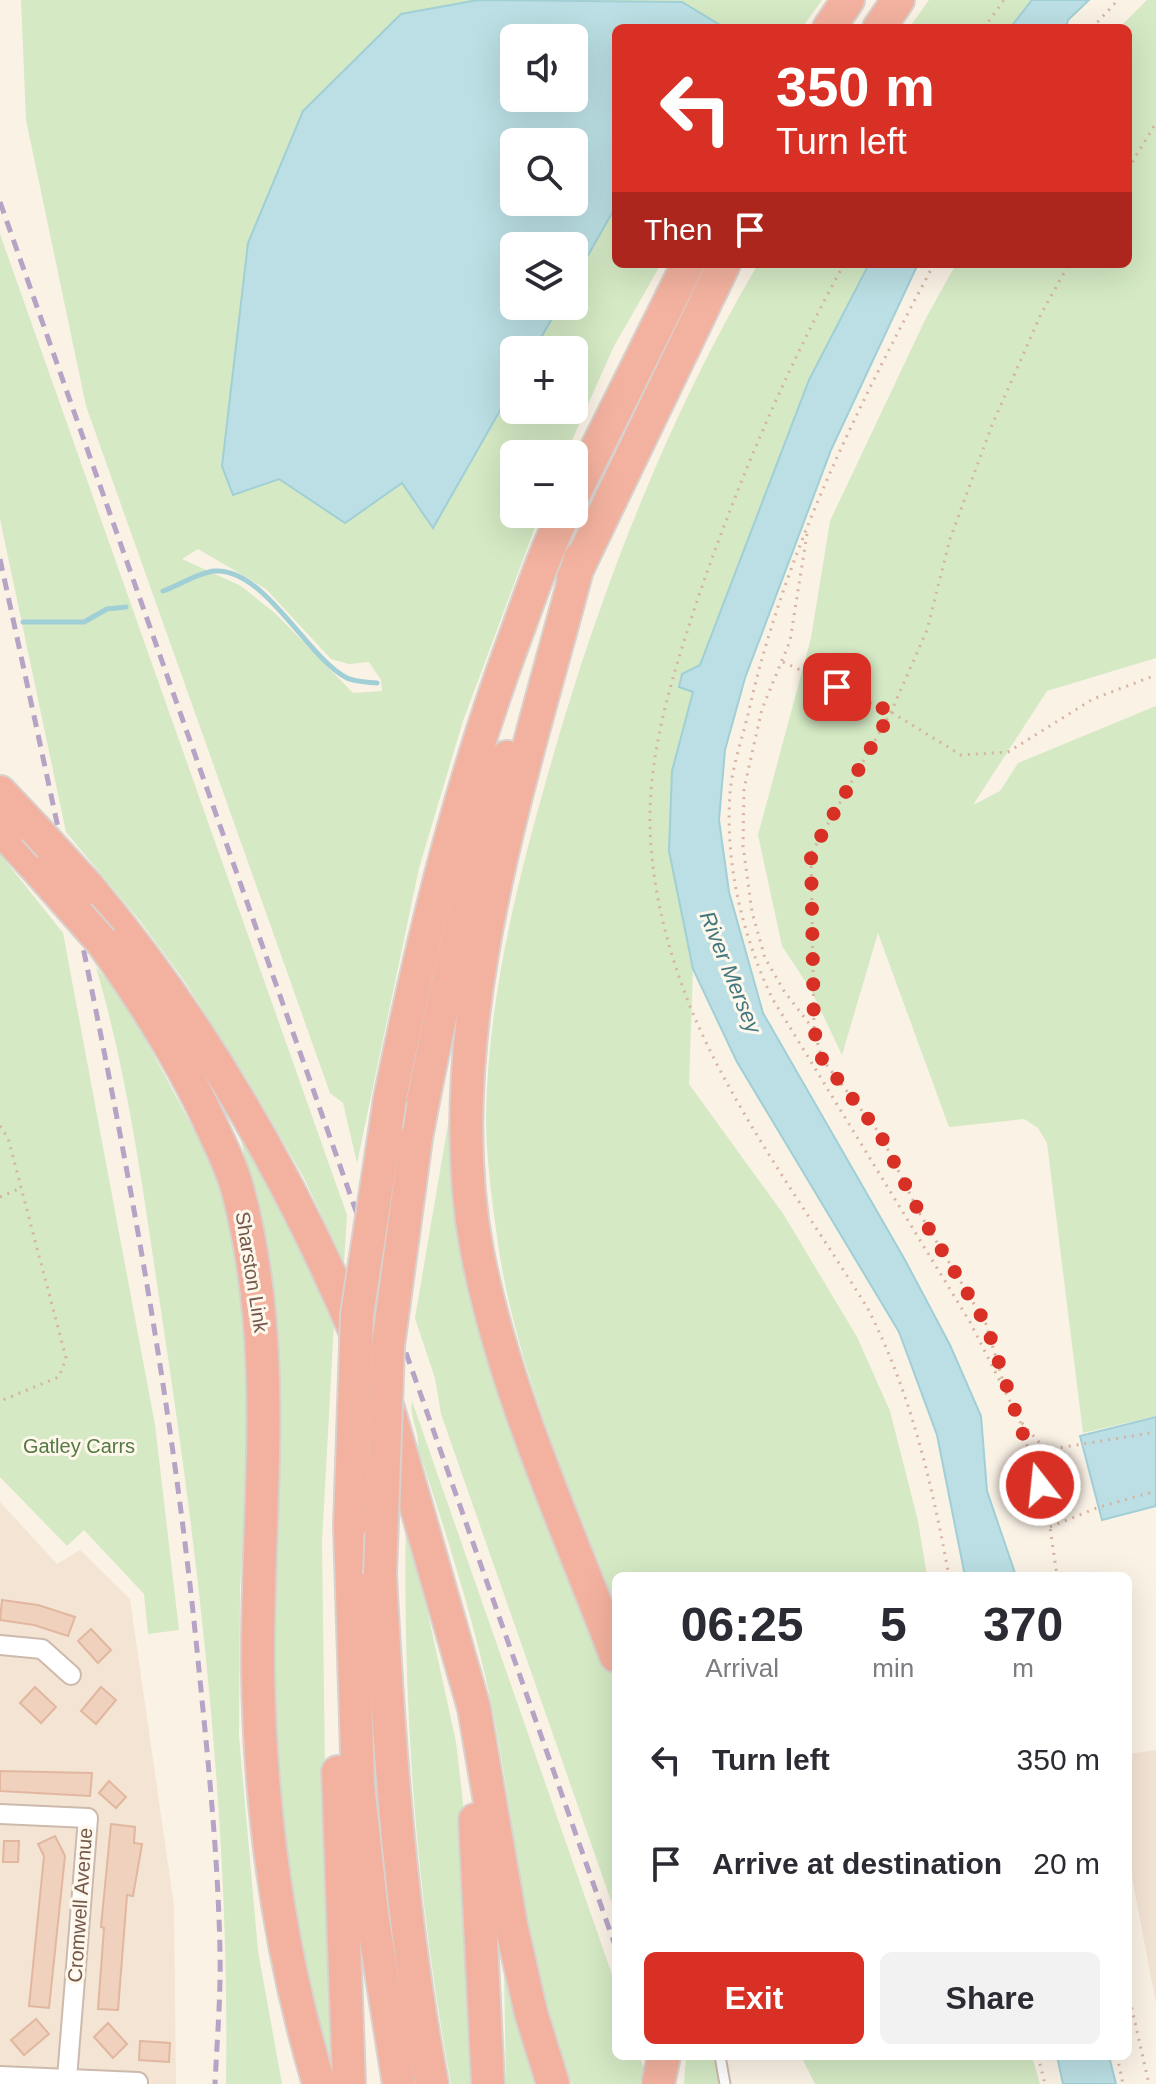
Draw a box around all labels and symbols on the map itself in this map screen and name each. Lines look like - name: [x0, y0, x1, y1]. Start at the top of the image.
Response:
- pin: [803, 653, 871, 721]
- water label: River Mersey: [695, 907, 767, 1039]
- street label: Sharston Link: [232, 1210, 273, 1335]
- park label: Gatley Carrs: [23, 1435, 135, 1457]
- position arrow: [998, 1443, 1082, 1527]
- street label: Cromwell Avenue: [64, 1827, 96, 1983]

